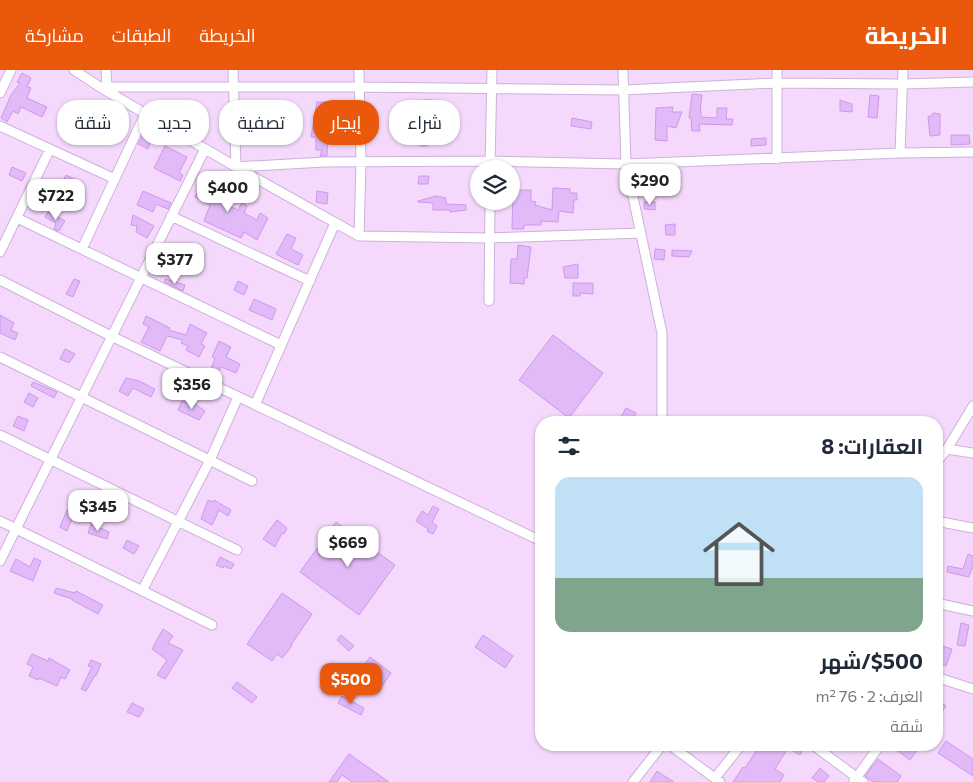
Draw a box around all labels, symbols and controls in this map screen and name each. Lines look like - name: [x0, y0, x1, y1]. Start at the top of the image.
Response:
- text: الخريطة: [865, 20, 948, 49]
- text: مشاركة: [25, 24, 84, 46]
- text: الطبقات: [112, 24, 171, 46]
- text: الخريطة: [199, 24, 256, 46]
- chip: شقة: [57, 100, 129, 145]
- chip: جديد: [139, 100, 209, 145]
- chip: تصفية: [219, 100, 303, 145]
- chip: إيجار: [313, 100, 379, 145]
- chip: شراء: [389, 100, 460, 145]
- map controls: [470, 160, 520, 210]
- button: layers: [470, 160, 520, 210]
- pin: $290: [620, 164, 680, 206]
- pin: $400: [198, 170, 258, 213]
- text: $290: [631, 170, 669, 189]
- text: $400: [208, 177, 248, 196]
- pin: $722: [26, 178, 86, 221]
- text: $722: [38, 185, 74, 204]
- pin: $377: [145, 242, 205, 285]
- text: $377: [157, 249, 193, 268]
- pin: $356: [162, 368, 222, 410]
- text: $356: [173, 374, 211, 393]
- icon: filters: [555, 432, 583, 460]
- text: العقارات: 8: [821, 433, 923, 458]
- pin: $345: [68, 490, 128, 532]
- text: $345: [79, 496, 117, 515]
- icon: home: [694, 509, 784, 599]
- pin: $669: [318, 526, 378, 568]
- text: $669: [329, 532, 367, 551]
- text: $500/شهر: [820, 648, 923, 673]
- pin: $500: [321, 662, 381, 705]
- text: $500: [331, 669, 371, 688]
- text: الغرف: 2 · 76 m²: [816, 686, 923, 705]
- text: شقة: [890, 716, 923, 735]

